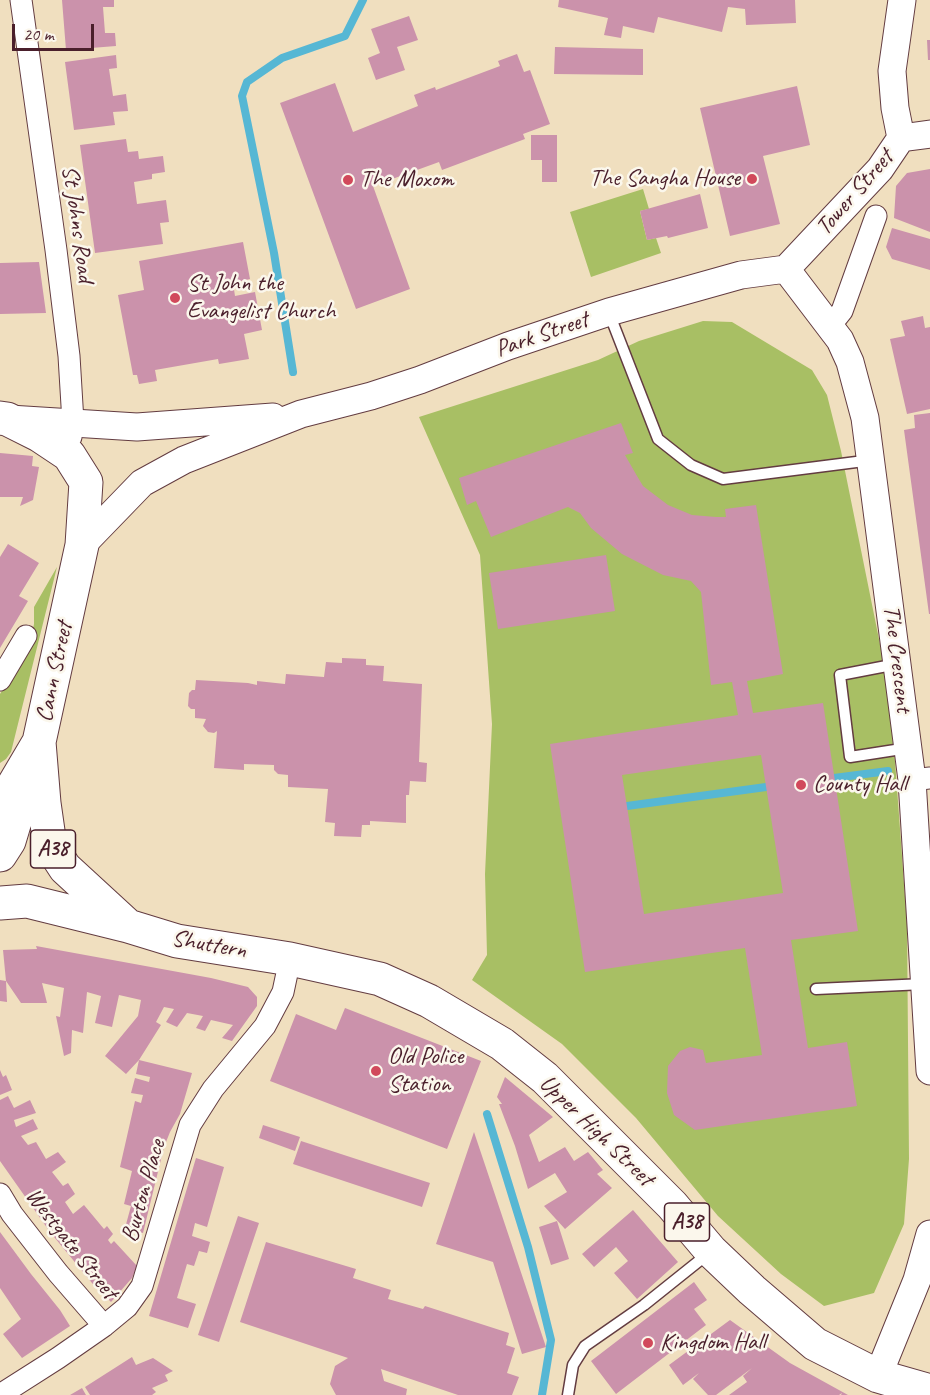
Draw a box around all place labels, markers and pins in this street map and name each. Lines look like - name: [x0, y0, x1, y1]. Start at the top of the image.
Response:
- place label: The Sangha House: [589, 165, 740, 193]
- place label: The Moxom: [360, 166, 453, 194]
- marker: The Sangha House: [745, 172, 759, 186]
- marker: The Moxom: [341, 173, 355, 187]
- place label: St John the Evangelist Church: [187, 270, 335, 326]
- marker: St John the Evangelist Church: [168, 291, 182, 305]
- place label: County Hall: [813, 771, 907, 799]
- marker: County Hall: [794, 778, 808, 792]
- place label: Old Police Station: [388, 1043, 463, 1099]
- marker: Old Police Station: [369, 1064, 383, 1078]
- place label: Kingdom Hall: [660, 1329, 765, 1357]
- marker: Kingdom Hall: [641, 1336, 655, 1350]

